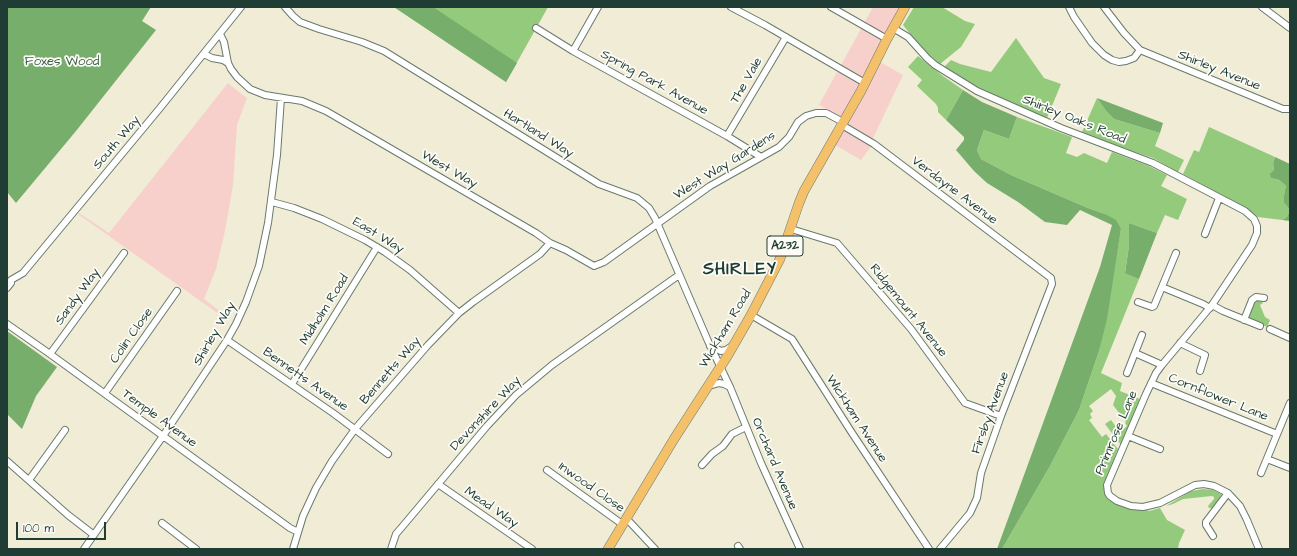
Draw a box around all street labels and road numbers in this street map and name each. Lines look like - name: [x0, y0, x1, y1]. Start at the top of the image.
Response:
- street label: Spring Park Avenue: [597, 47, 711, 119]
- street label: Shirley Avenue: [1175, 47, 1263, 95]
- street label: The Vale: [728, 55, 766, 107]
- street label: Shirley Oaks Road: [1020, 92, 1128, 148]
- street label: Hartland Way: [500, 106, 576, 162]
- street label: South Way: [90, 113, 144, 173]
- street label: West Way Gardens: [671, 128, 779, 204]
- street label: West Way: [418, 148, 480, 192]
- street label: Verdayne Avenue: [908, 154, 1000, 228]
- street label: East Way: [349, 215, 407, 257]
- road number: A232: [767, 236, 803, 256]
- street label: Ridgemount Avenue: [866, 261, 950, 361]
- street label: Sandy Way: [52, 266, 104, 328]
- street label: Midholm Road: [297, 272, 353, 348]
- street label: Wickham Road: [696, 287, 756, 371]
- street label: Shirley Way: [190, 299, 240, 369]
- street label: Colin Close: [107, 305, 157, 367]
- street label: Bennetts Way: [357, 334, 425, 408]
- street label: Bennetts Avenue: [259, 345, 351, 415]
- street label: Firsby Avenue: [969, 370, 1013, 456]
- street label: Cornflower Lane: [1166, 371, 1270, 425]
- street label: Wickham Avenue: [822, 372, 890, 466]
- street label: Devonshire Way: [447, 373, 525, 455]
- street label: Temple Avenue: [118, 387, 200, 451]
- street label: Primrose Lane: [1092, 389, 1142, 477]
- street label: Orchard Avenue: [748, 416, 800, 512]
- street label: Inwood Close: [555, 459, 627, 517]
- street label: Mead Way: [461, 484, 521, 532]

